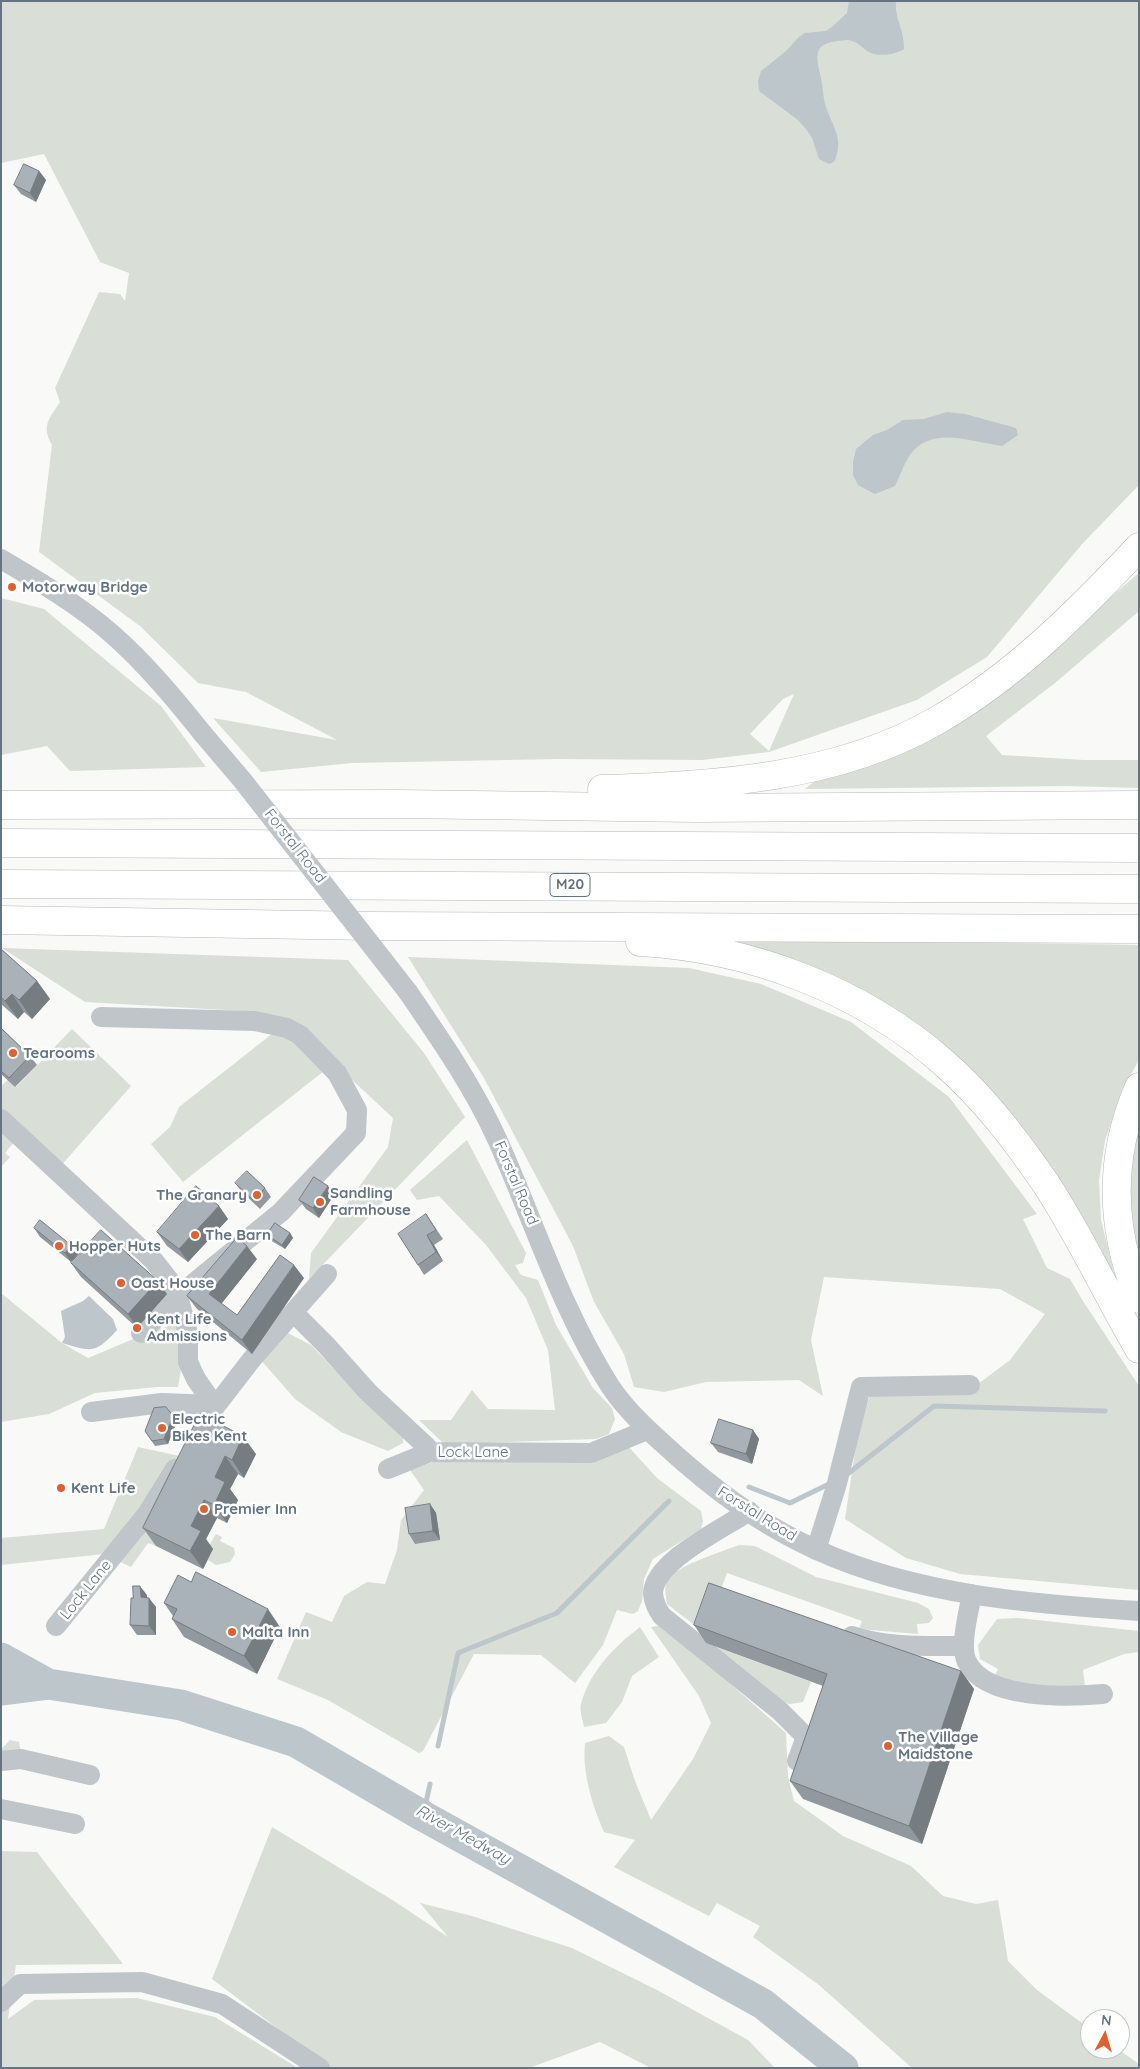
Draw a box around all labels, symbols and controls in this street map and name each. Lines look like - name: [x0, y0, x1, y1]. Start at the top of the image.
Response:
- place label: Motorway Bridge: [22, 578, 148, 596]
- marker: Motorway Bridge: [6, 581, 18, 593]
- street label: Forstal Road: [260, 805, 330, 887]
- road number: M20: [550, 874, 590, 896]
- place label: Tearooms: [23, 1044, 95, 1062]
- marker: Tearooms: [7, 1047, 19, 1059]
- street label: Forstal Road: [490, 1138, 542, 1228]
- place label: Sandling Farmhouse: [330, 1184, 411, 1219]
- place label: The Granary: [156, 1186, 247, 1204]
- marker: The Granary: [251, 1189, 263, 1201]
- marker: Sandling Farmhouse: [314, 1196, 326, 1208]
- place label: The Barn: [205, 1226, 271, 1244]
- marker: The Barn: [189, 1229, 201, 1241]
- place label: Hopper Huts: [69, 1237, 161, 1255]
- marker: Hopper Huts: [53, 1240, 65, 1252]
- place label: Oast House: [131, 1274, 214, 1292]
- marker: Oast House: [115, 1277, 127, 1289]
- place label: Kent Life Admissions: [147, 1310, 227, 1345]
- marker: Kent Life Admissions: [131, 1322, 143, 1334]
- place label: Electric Bikes Kent: [172, 1410, 247, 1445]
- marker: Electric Bikes Kent: [156, 1422, 168, 1434]
- street label: Lock Lane: [437, 1443, 509, 1461]
- place label: Kent Life: [71, 1479, 136, 1497]
- marker: Kent Life: [55, 1482, 67, 1494]
- street label: Forstal Road: [714, 1483, 800, 1545]
- place label: Premier Inn: [214, 1500, 297, 1518]
- marker: Premier Inn: [198, 1503, 210, 1515]
- street label: Lock Lane: [57, 1557, 115, 1623]
- place label: Malta Inn: [242, 1623, 309, 1641]
- marker: Malta Inn: [226, 1626, 238, 1638]
- place label: The Village Maidstone: [898, 1728, 979, 1763]
- marker: The Village Maidstone: [882, 1740, 894, 1752]
- water label: River Medway: [412, 1801, 514, 1869]
- north arrow: [1080, 2009, 1130, 2059]
- text: N: [1100, 2011, 1113, 2030]

